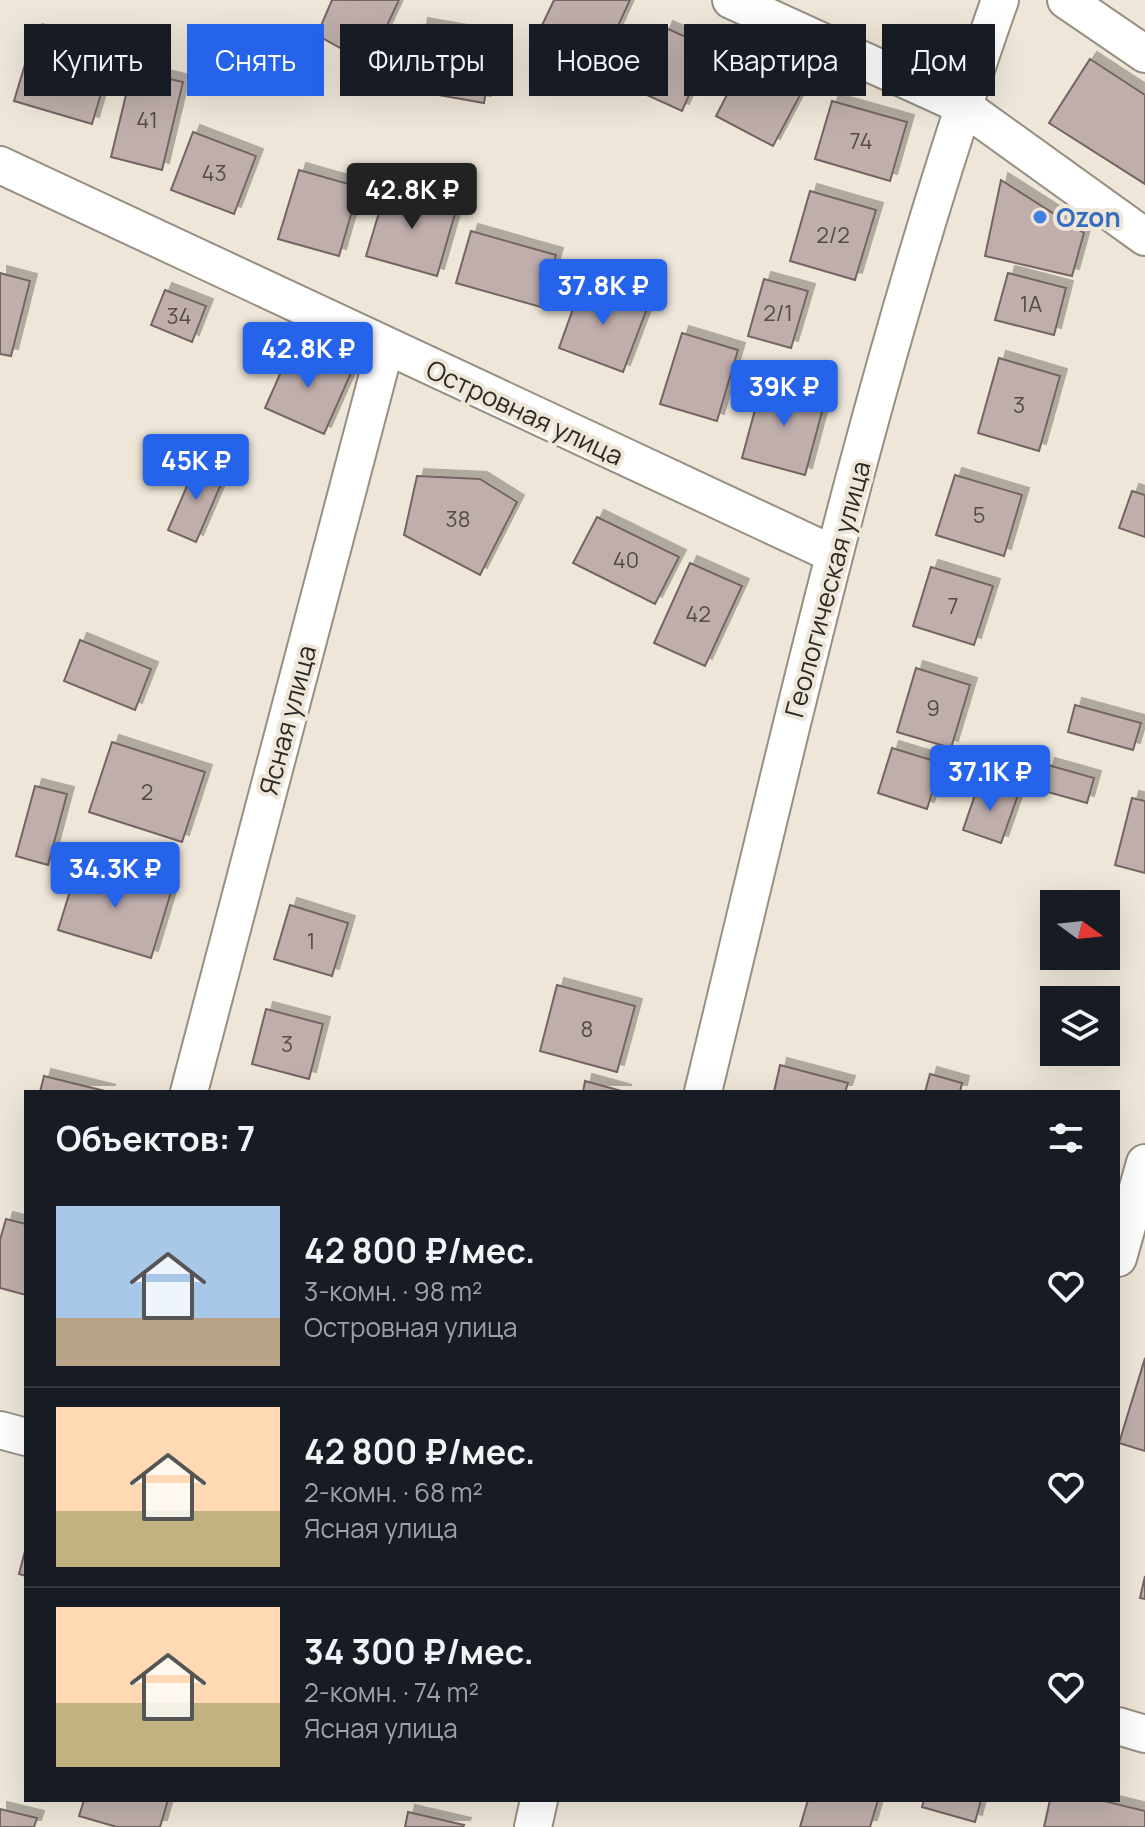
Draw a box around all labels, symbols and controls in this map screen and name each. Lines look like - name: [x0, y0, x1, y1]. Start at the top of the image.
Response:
- chip: Купить: [24, 24, 171, 96]
- chip: Снять: [187, 24, 324, 96]
- chip: Фильтры: [340, 24, 513, 96]
- chip: Новое: [529, 24, 668, 96]
- chip: Квартира: [684, 24, 866, 96]
- chip: Дом: [882, 24, 995, 96]
- house number: 41: [136, 105, 158, 135]
- house number: 74: [849, 126, 873, 156]
- house number: 43: [201, 158, 227, 188]
- pin: 42.8K ₽: [338, 163, 486, 231]
- text: 42.8K ₽: [365, 171, 459, 207]
- place label: Ozon: [1056, 199, 1121, 235]
- marker: Ozon: [1031, 208, 1049, 226]
- house number: 2/2: [816, 220, 850, 250]
- pin: 37.8K ₽: [529, 259, 677, 327]
- text: 37.8K ₽: [557, 267, 649, 303]
- house number: 1А: [1020, 289, 1042, 319]
- house number: 2/1: [763, 298, 793, 328]
- house number: 34: [166, 301, 192, 331]
- pin: 42.8K ₽: [234, 322, 382, 390]
- text: 42.8K ₽: [261, 330, 355, 366]
- street label: Островная улица: [421, 351, 629, 473]
- pin: 39K ₽: [728, 360, 840, 428]
- text: 39K ₽: [749, 368, 819, 404]
- house number: 3: [1013, 390, 1025, 420]
- pin: 45K ₽: [140, 434, 252, 502]
- text: 45K ₽: [161, 442, 231, 478]
- street label: Геологическая улица: [775, 457, 879, 721]
- house number: 5: [973, 500, 985, 530]
- house number: 38: [446, 504, 470, 534]
- house number: 40: [613, 545, 639, 575]
- house number: 7: [947, 591, 959, 621]
- house number: 42: [685, 599, 711, 629]
- street label: Ясная улица: [250, 641, 324, 799]
- house number: 9: [926, 693, 940, 723]
- pin: 37.1K ₽: [916, 745, 1064, 813]
- text: 37.1K ₽: [948, 753, 1032, 789]
- house number: 2: [141, 777, 153, 807]
- pin: 34.3K ₽: [41, 842, 189, 910]
- text: 34.3K ₽: [69, 850, 161, 886]
- north arrow: [1040, 890, 1120, 970]
- map controls: [1040, 890, 1120, 1066]
- house number: 1: [307, 926, 315, 956]
- button: layers: [1040, 986, 1120, 1066]
- house number: 8: [581, 1014, 593, 1044]
- house number: 3: [281, 1029, 293, 1059]
- text: Объектов: 7: [56, 1115, 255, 1161]
- icon: filters: [1044, 1116, 1088, 1160]
- text: 42 800 ₽/мес.: [304, 1227, 535, 1273]
- icon: home: [120, 1238, 216, 1334]
- icon: heart: [1044, 1264, 1088, 1308]
- text: 3-комн. · 98 m²: [304, 1273, 482, 1309]
- text: Островная улица: [304, 1309, 518, 1345]
- text: 42 800 ₽/мес.: [304, 1428, 535, 1474]
- icon: home: [120, 1439, 216, 1535]
- icon: heart: [1044, 1465, 1088, 1509]
- text: 2-комн. · 68 m²: [304, 1474, 483, 1510]
- text: Ясная улица: [304, 1510, 458, 1546]
- text: 34 300 ₽/мес.: [304, 1628, 534, 1674]
- icon: home: [120, 1639, 216, 1735]
- icon: heart: [1044, 1665, 1088, 1709]
- text: 2-комн. · 74 m²: [304, 1674, 479, 1710]
- text: Ясная улица: [304, 1710, 458, 1746]

